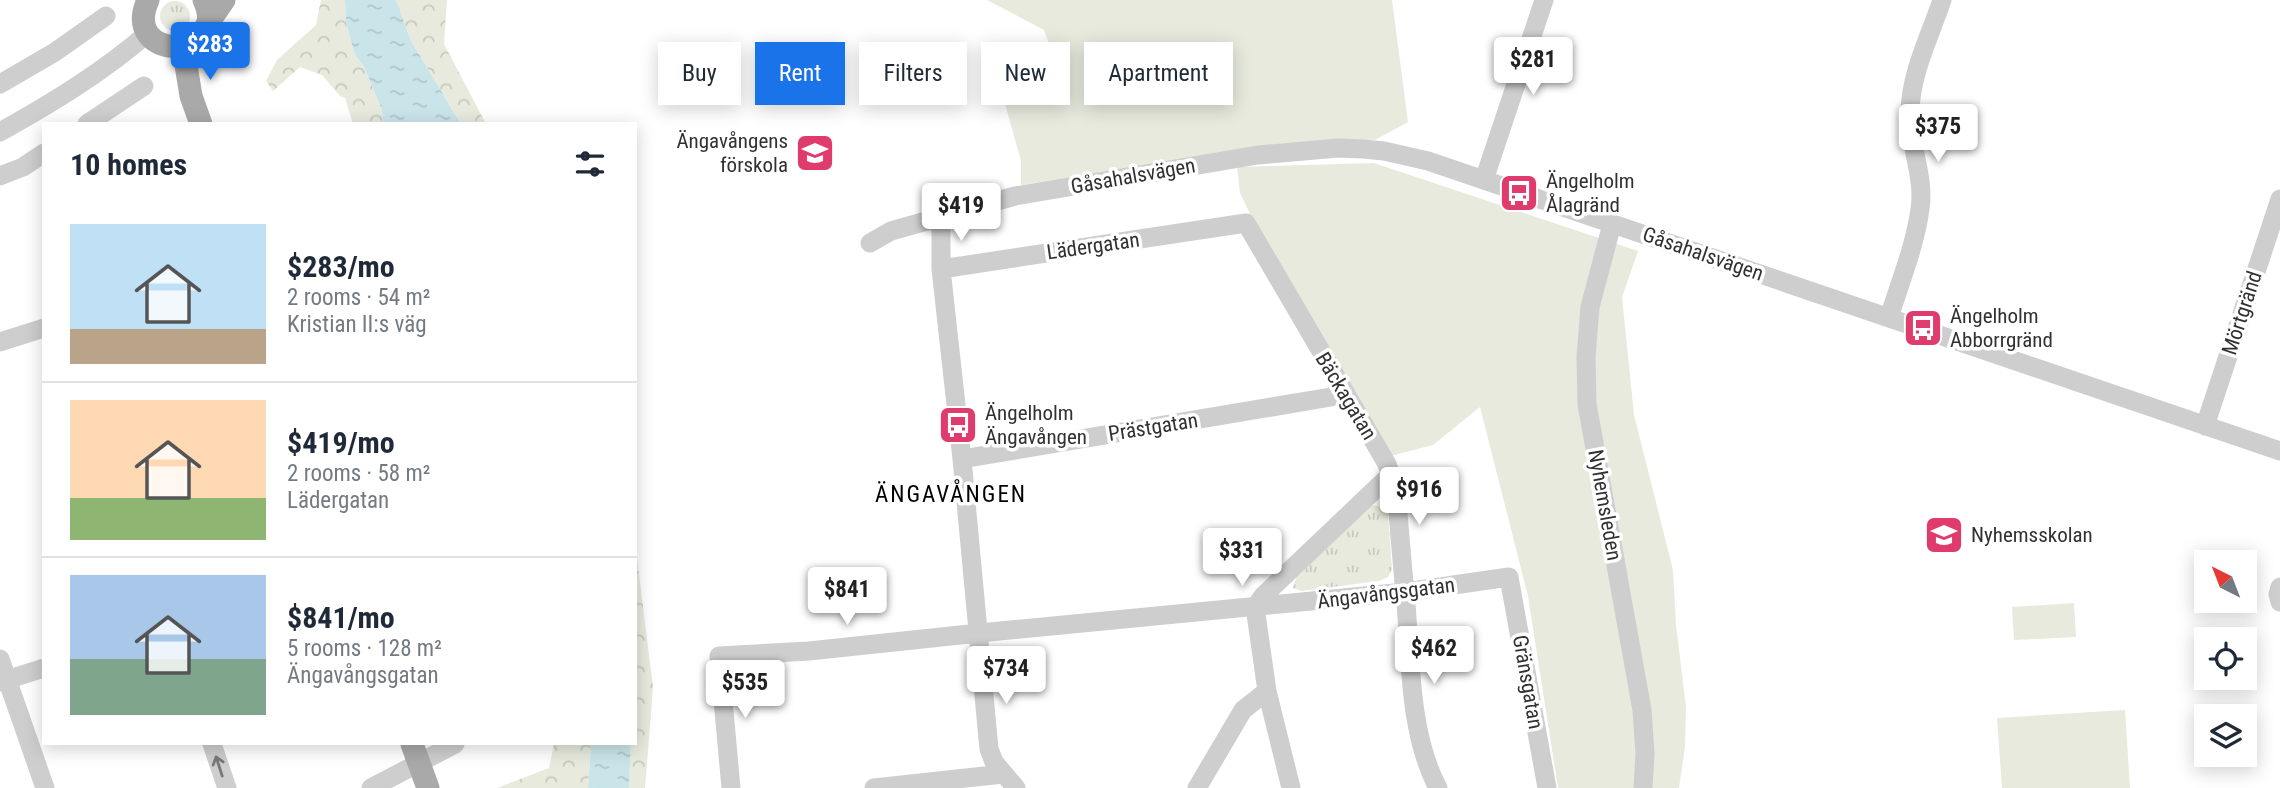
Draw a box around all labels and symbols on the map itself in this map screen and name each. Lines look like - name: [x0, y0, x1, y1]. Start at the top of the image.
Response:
- pin: $283: [169, 22, 251, 82]
- pin: $281: [1492, 38, 1574, 97]
- pin: $375: [1897, 104, 1979, 164]
- place label: Ängavångens förskola: [676, 129, 788, 177]
- school or university icon: Ängavångens förskola: [794, 132, 836, 174]
- street label: Gåsahalsvägen: [1069, 153, 1197, 199]
- place label: Ängelholm Ålagränd: [1546, 169, 1635, 217]
- bus stop icon: Ängelholm Ålagränd: [1498, 172, 1540, 214]
- pin: $419: [920, 184, 1002, 243]
- street label: Gåsahalsvägen: [1640, 222, 1766, 286]
- street label: Lädergatan: [1045, 228, 1141, 264]
- street label: Mörtgränd: [2217, 268, 2267, 358]
- place label: Ängelholm Abborrgränd: [1950, 304, 2053, 352]
- bus stop icon: Ängelholm Abborrgränd: [1902, 307, 1944, 349]
- street label: Bäckagatan: [1311, 348, 1381, 444]
- place label: Ängelholm Ängavången: [985, 401, 1087, 449]
- bus stop icon: Ängelholm Ängavången: [937, 404, 979, 446]
- street label: Prästgatan: [1107, 408, 1199, 446]
- street label: Nyhemsleden: [1583, 448, 1627, 562]
- pin: $916: [1378, 468, 1460, 527]
- district label: ÄNGAVÅNGEN: [875, 479, 1027, 508]
- school or university icon: Nyhemsskolan: [1923, 514, 1965, 556]
- place label: Nyhemsskolan: [1971, 523, 2093, 547]
- pin: $331: [1201, 528, 1283, 588]
- north arrow: [2194, 550, 2258, 612]
- pin: $841: [806, 568, 888, 627]
- street label: Ängavångsgatan: [1316, 573, 1456, 613]
- pin: $462: [1393, 626, 1475, 686]
- street label: Gränsgatan: [1508, 633, 1548, 731]
- pin: $734: [965, 646, 1047, 706]
- pin: $535: [704, 660, 786, 720]
- one-way arrow: [212, 755, 225, 777]

